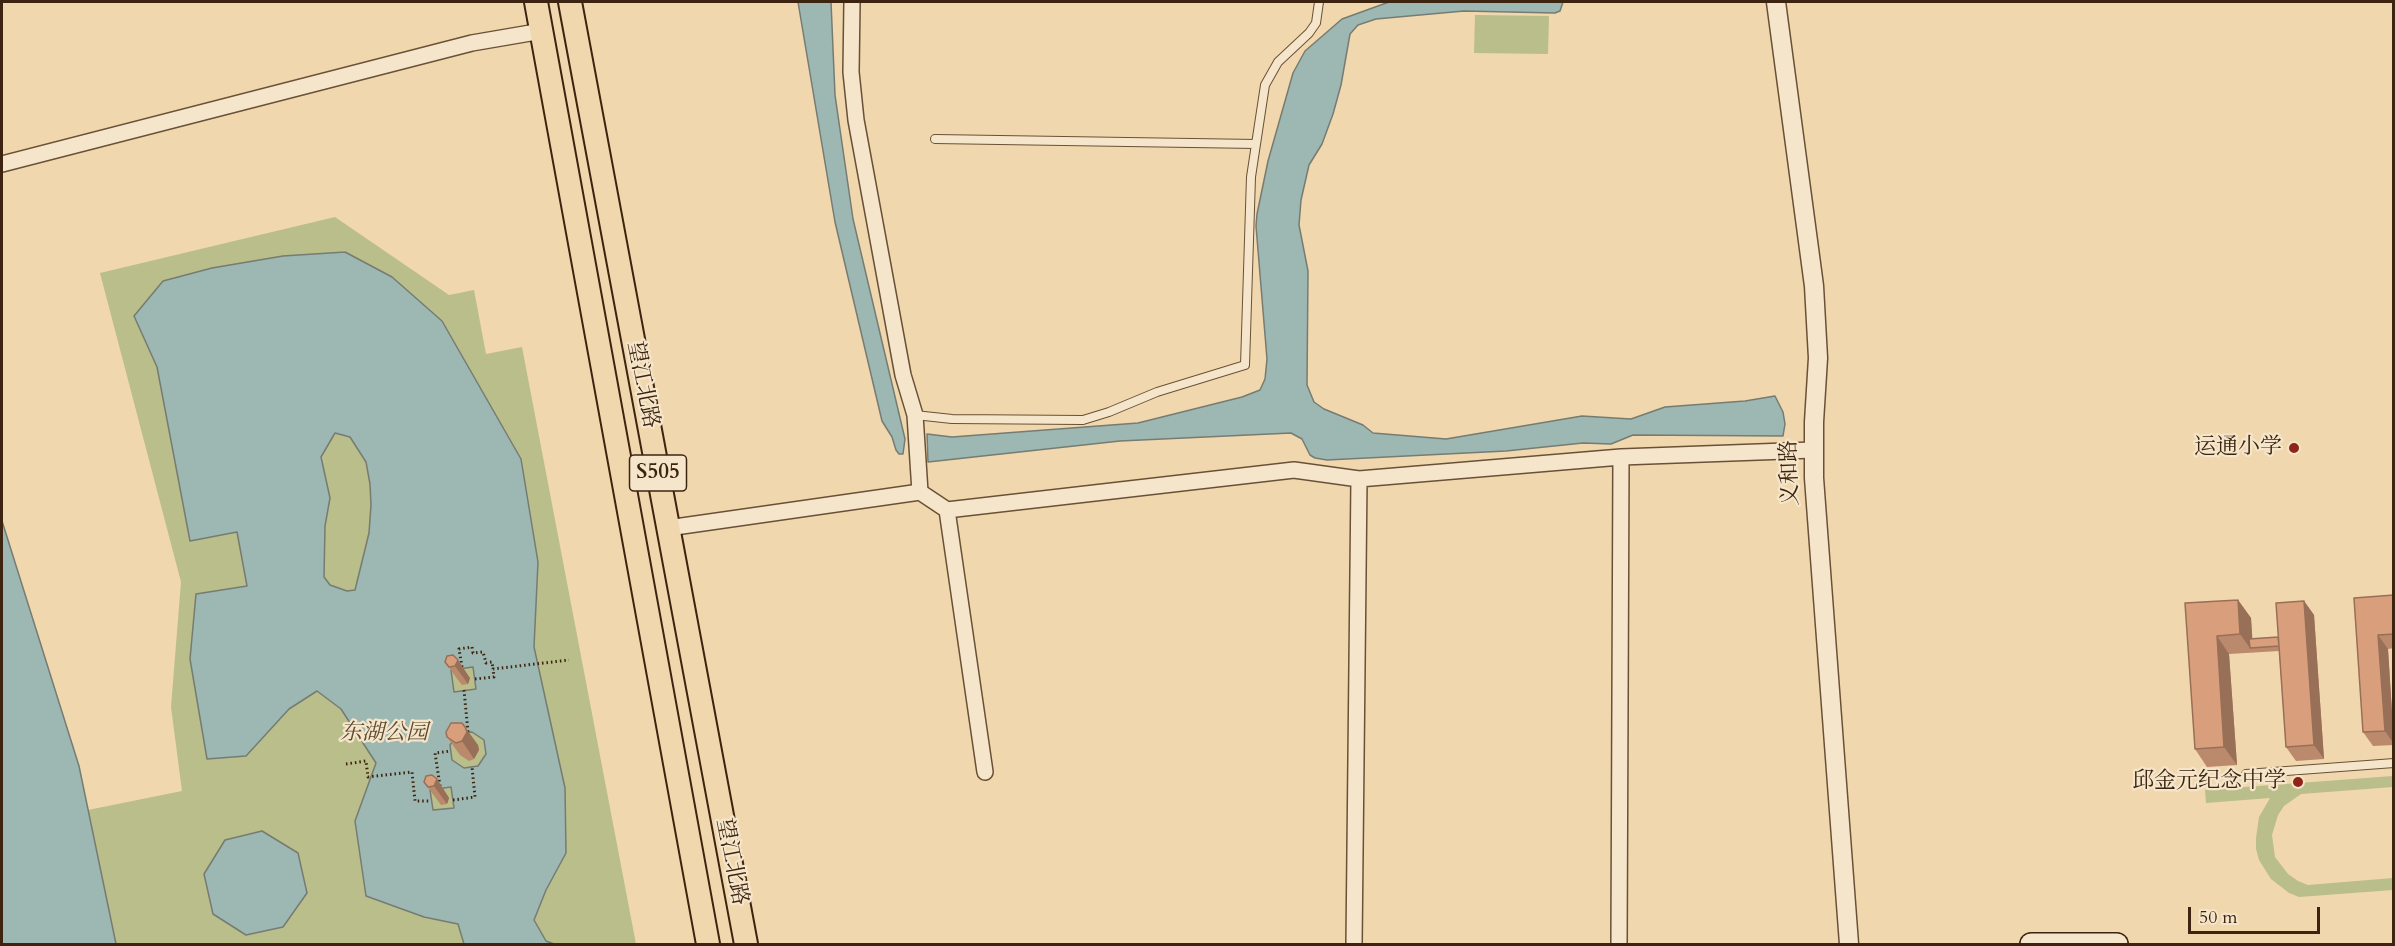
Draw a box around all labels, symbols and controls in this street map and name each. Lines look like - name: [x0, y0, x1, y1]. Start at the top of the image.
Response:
- street label: 望江北路: [621, 339, 663, 431]
- place label: 运通小学: [2194, 435, 2282, 461]
- street label: 义和路: [1777, 440, 1805, 506]
- marker: 运通小学: [2287, 441, 2301, 455]
- road number: S505: [630, 455, 686, 491]
- park label: 东湖公园: [340, 721, 428, 747]
- place label: 邱金元纪念中学: [2132, 769, 2286, 795]
- marker: 邱金元纪念中学: [2291, 775, 2305, 789]
- street label: 望江北路: [710, 816, 752, 908]
- scale bar: [2191, 895, 2323, 933]
- text: 50 m: [2199, 905, 2238, 930]

